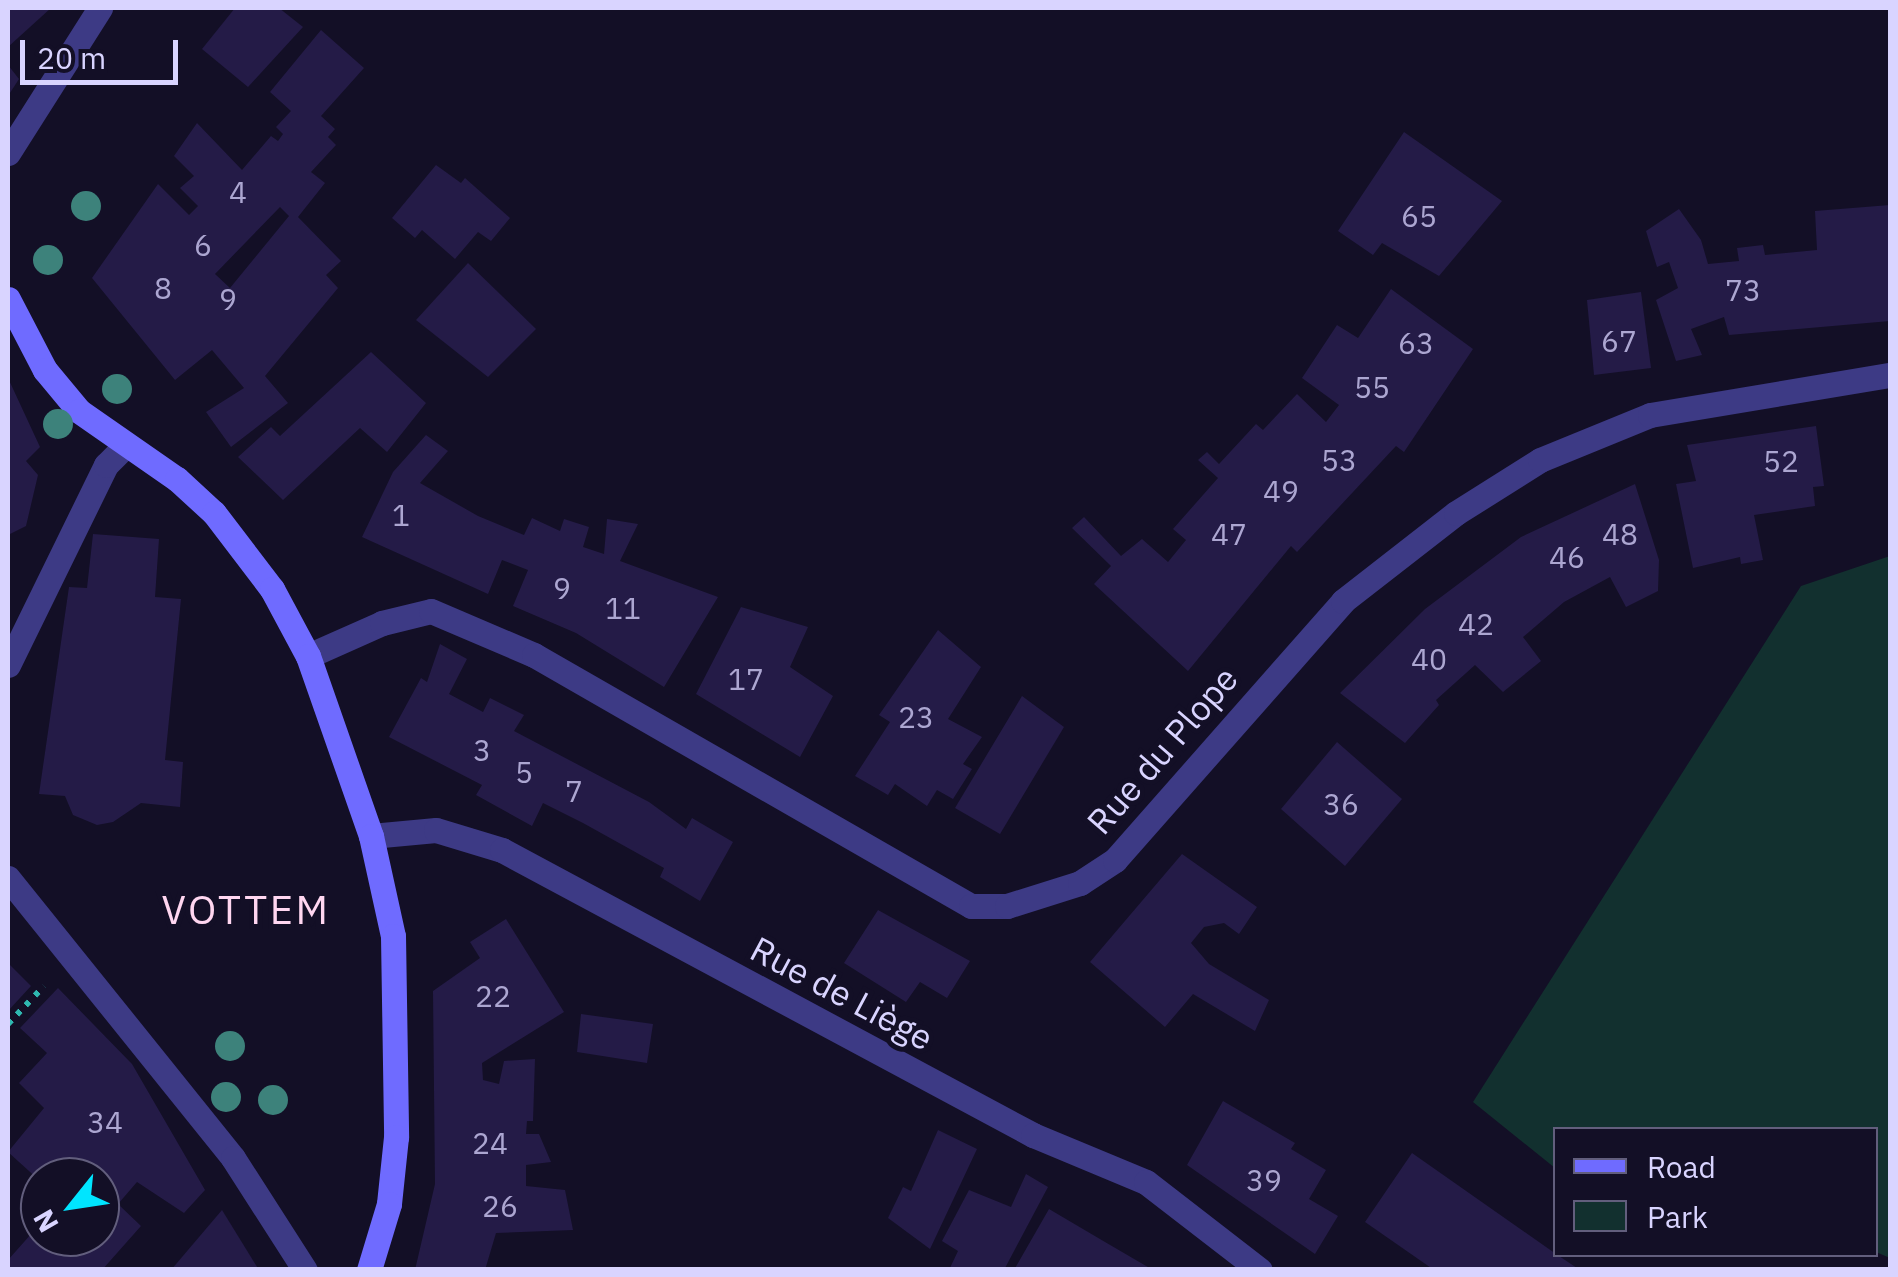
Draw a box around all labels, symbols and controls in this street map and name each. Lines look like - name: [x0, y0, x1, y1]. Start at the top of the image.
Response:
- scale bar: [25, 20, 182, 82]
- text: 20 m: [37, 38, 106, 77]
- house number: 4: [229, 174, 247, 210]
- house number: 65: [1401, 198, 1437, 234]
- house number: 6: [194, 227, 212, 263]
- house number: 8: [154, 270, 172, 306]
- house number: 73: [1725, 272, 1761, 308]
- house number: 9: [219, 281, 237, 317]
- house number: 67: [1601, 323, 1637, 359]
- house number: 63: [1398, 325, 1434, 361]
- house number: 55: [1354, 369, 1390, 405]
- house number: 53: [1321, 442, 1357, 478]
- house number: 52: [1763, 443, 1799, 479]
- house number: 49: [1263, 473, 1299, 509]
- house number: 1: [392, 497, 410, 533]
- house number: 47: [1211, 516, 1247, 552]
- house number: 48: [1602, 516, 1638, 552]
- house number: 46: [1549, 539, 1585, 575]
- house number: 9: [553, 570, 571, 606]
- house number: 11: [605, 590, 641, 626]
- house number: 42: [1458, 606, 1494, 642]
- house number: 40: [1411, 641, 1447, 677]
- street label: Rue du Plope: [1078, 658, 1246, 842]
- house number: 17: [728, 661, 764, 697]
- house number: 23: [898, 699, 934, 735]
- house number: 3: [473, 732, 491, 768]
- house number: 5: [515, 754, 533, 790]
- house number: 7: [565, 773, 583, 809]
- house number: 36: [1323, 786, 1359, 822]
- district label: VOTTEM: [162, 885, 330, 933]
- street label: Rue de Liège: [744, 927, 940, 1059]
- house number: 22: [475, 978, 511, 1014]
- house number: 34: [87, 1104, 123, 1140]
- house number: 24: [472, 1125, 508, 1161]
- legend: [1553, 1127, 1878, 1257]
- text: Road: [1647, 1147, 1716, 1186]
- north arrow: [20, 1157, 120, 1257]
- house number: 39: [1246, 1162, 1282, 1198]
- house number: 26: [482, 1188, 518, 1224]
- text: Park: [1647, 1197, 1708, 1236]
- text: N: [24, 1203, 66, 1239]

